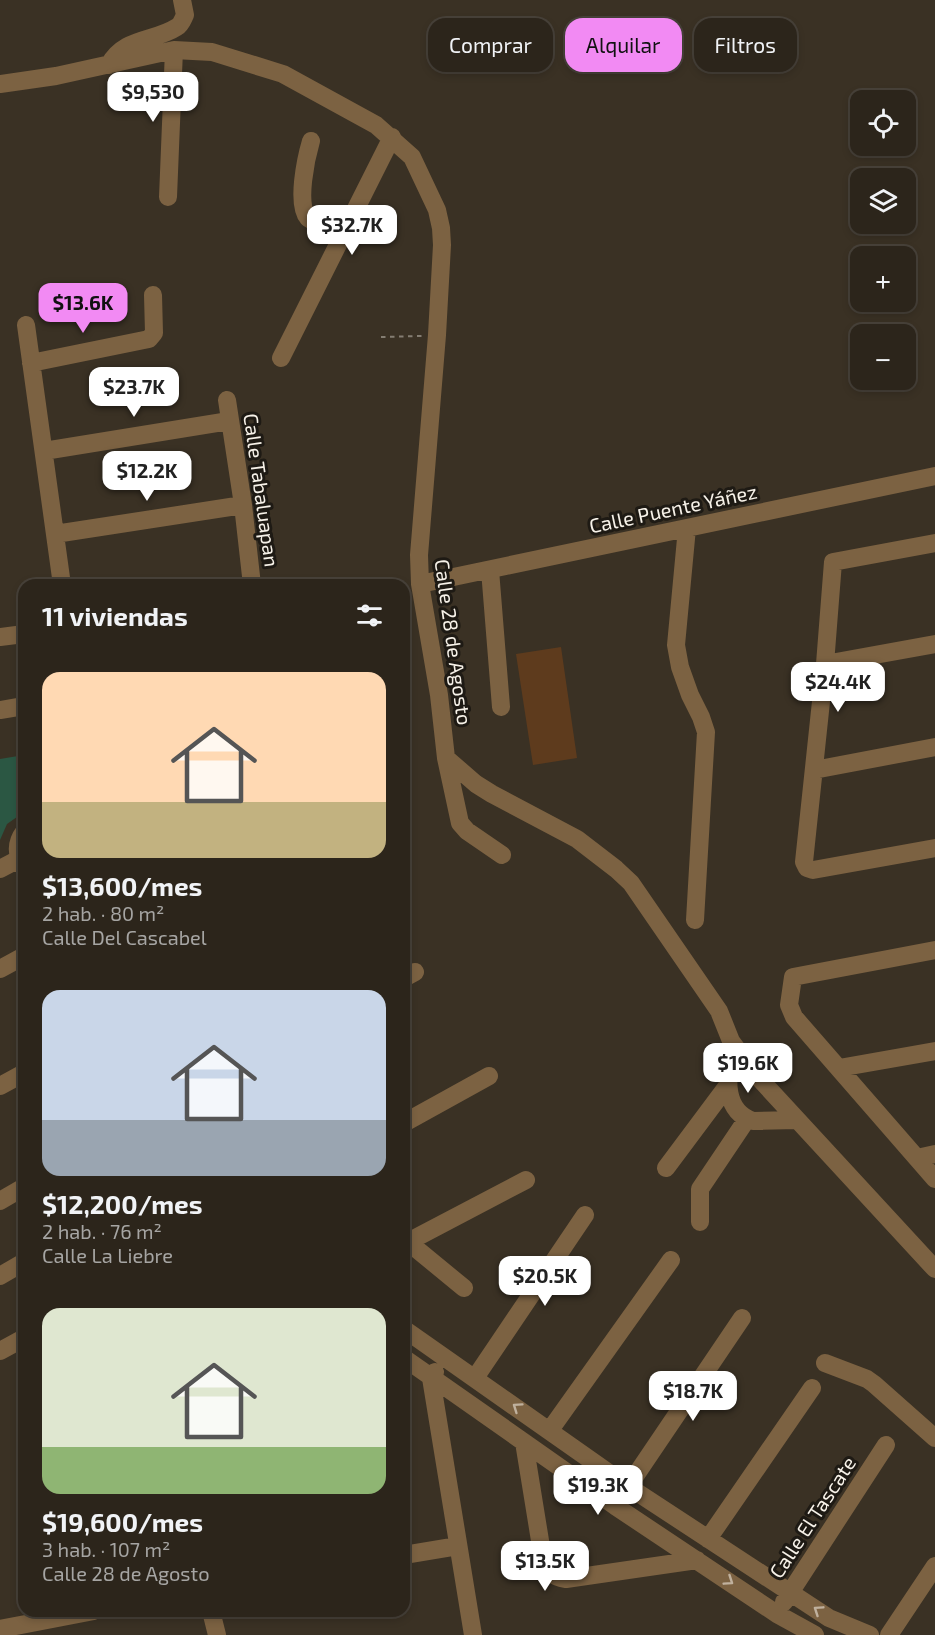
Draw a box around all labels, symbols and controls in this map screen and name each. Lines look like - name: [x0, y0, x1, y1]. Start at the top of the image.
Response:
- chip: Comprar: [428, 18, 553, 72]
- chip: Alquilar: [565, 18, 682, 72]
- chip: Filtros: [694, 18, 797, 72]
- pin: $9,530: [104, 72, 202, 123]
- text: $9,530: [121, 79, 185, 103]
- map controls: [850, 90, 916, 390]
- button: locate: [850, 90, 916, 156]
- button: layers: [850, 168, 916, 234]
- pin: $32.7K: [303, 205, 401, 256]
- text: $32.7K: [321, 212, 383, 236]
- button: +: [850, 246, 916, 312]
- pin: $13.6K: [34, 283, 132, 334]
- text: $13.6K: [53, 290, 113, 314]
- button: −: [850, 324, 916, 390]
- pin: $23.7K: [85, 367, 183, 418]
- text: $23.7K: [103, 374, 165, 398]
- street label: Calle Tabaluapan: [239, 412, 285, 568]
- pin: $12.2K: [98, 451, 196, 502]
- text: $12.2K: [116, 458, 178, 482]
- street label: Calle Puente Yáñez: [587, 478, 759, 538]
- street label: Calle 28 de Agosto: [430, 557, 478, 727]
- icon: filters: [353, 599, 386, 632]
- text: 11 viviendas: [42, 600, 188, 631]
- pin: $24.4K: [789, 662, 887, 713]
- text: $24.4K: [805, 669, 871, 693]
- icon: home: [160, 711, 268, 819]
- text: $13,600/mes: [42, 870, 202, 901]
- text: 2 hab. · 80 m²: [42, 901, 164, 925]
- text: Calle Del Cascabel: [42, 925, 207, 949]
- icon: home: [160, 1029, 268, 1137]
- pin: $19.6K: [699, 1043, 797, 1094]
- text: $19.6K: [717, 1050, 779, 1074]
- text: $12,200/mes: [42, 1188, 203, 1219]
- text: 2 hab. · 76 m²: [42, 1219, 162, 1243]
- text: Calle La Liebre: [42, 1243, 173, 1267]
- pin: $20.5K: [496, 1256, 594, 1307]
- text: $20.5K: [513, 1263, 577, 1287]
- icon: home: [160, 1347, 268, 1455]
- pin: $18.7K: [644, 1371, 742, 1422]
- text: $18.7K: [663, 1378, 723, 1402]
- one-way arrow: [512, 1403, 523, 1414]
- street label: Calle El Tascate: [764, 1452, 860, 1582]
- pin: $19.3K: [549, 1465, 647, 1516]
- text: $19.3K: [568, 1472, 628, 1496]
- text: $19,600/mes: [42, 1506, 203, 1537]
- text: 3 hab. · 107 m²: [42, 1537, 170, 1561]
- pin: $13.5K: [496, 1541, 594, 1592]
- text: $13.5K: [515, 1548, 575, 1572]
- text: Calle 28 de Agosto: [42, 1561, 210, 1585]
- one-way arrow: [723, 1574, 733, 1586]
- one-way arrow: [813, 1606, 824, 1617]

